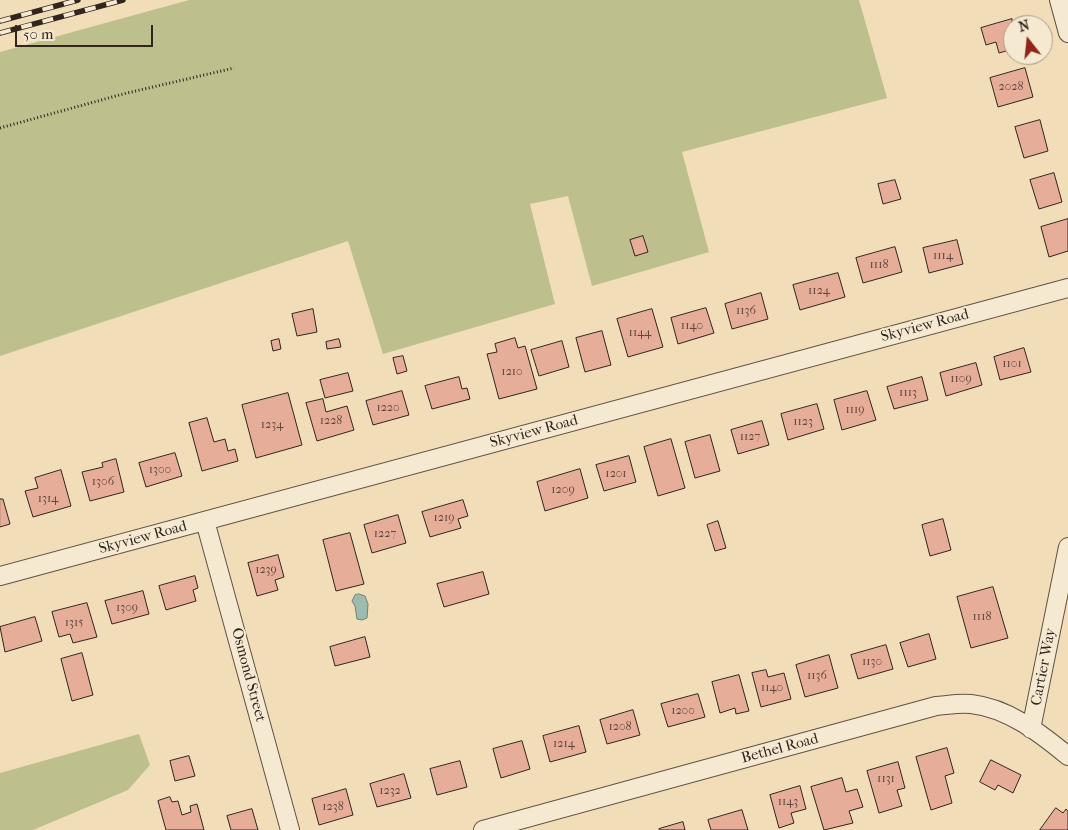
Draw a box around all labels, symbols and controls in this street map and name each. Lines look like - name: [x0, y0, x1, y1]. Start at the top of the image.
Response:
- scale bar: [18, 15, 155, 47]
- north arrow: [1003, 15, 1053, 65]
- text: N: [1017, 16, 1031, 36]
- text: 50 m: [23, 25, 53, 43]
- house number: 2028: [999, 80, 1023, 94]
- house number: 1114: [933, 249, 953, 263]
- house number: 1118: [870, 258, 888, 272]
- house number: 1124: [808, 284, 830, 298]
- house number: 1136: [736, 304, 756, 318]
- street label: Skyview Road: [879, 306, 971, 346]
- house number: 1140: [681, 319, 703, 333]
- house number: 1144: [629, 326, 651, 340]
- house number: 1101: [1002, 357, 1022, 371]
- house number: 1210: [501, 365, 523, 379]
- house number: 1109: [950, 372, 972, 386]
- house number: 1113: [899, 386, 917, 400]
- house number: 1220: [376, 401, 400, 415]
- house number: 1119: [845, 403, 865, 417]
- street label: Skyview Road: [488, 412, 580, 452]
- house number: 1228: [320, 414, 342, 428]
- house number: 1123: [793, 415, 813, 429]
- house number: 1234: [261, 418, 283, 432]
- house number: 1127: [740, 430, 760, 444]
- house number: 1300: [149, 463, 171, 477]
- house number: 1201: [605, 467, 627, 481]
- house number: 1306: [92, 475, 114, 489]
- house number: 1209: [551, 483, 575, 497]
- house number: 1314: [38, 492, 58, 506]
- house number: 1219: [433, 511, 455, 525]
- street label: Skyview Road: [97, 518, 189, 558]
- house number: 1227: [374, 527, 396, 541]
- house number: 1239: [255, 563, 277, 577]
- house number: 1309: [116, 601, 138, 615]
- house number: 1118: [973, 610, 991, 624]
- house number: 1315: [65, 616, 83, 630]
- street label: Osmond Street: [227, 626, 269, 724]
- street label: Cartier Way: [1028, 627, 1060, 707]
- house number: 1130: [862, 655, 882, 669]
- house number: 1136: [807, 669, 827, 683]
- house number: 1140: [761, 681, 783, 695]
- house number: 1200: [671, 704, 695, 718]
- house number: 1208: [608, 720, 632, 734]
- street label: Bethel Road: [740, 730, 820, 768]
- house number: 1214: [553, 737, 575, 751]
- house number: 1131: [877, 772, 895, 786]
- house number: 1232: [379, 784, 401, 798]
- house number: 1143: [778, 795, 798, 809]
- house number: 1238: [322, 800, 344, 814]

